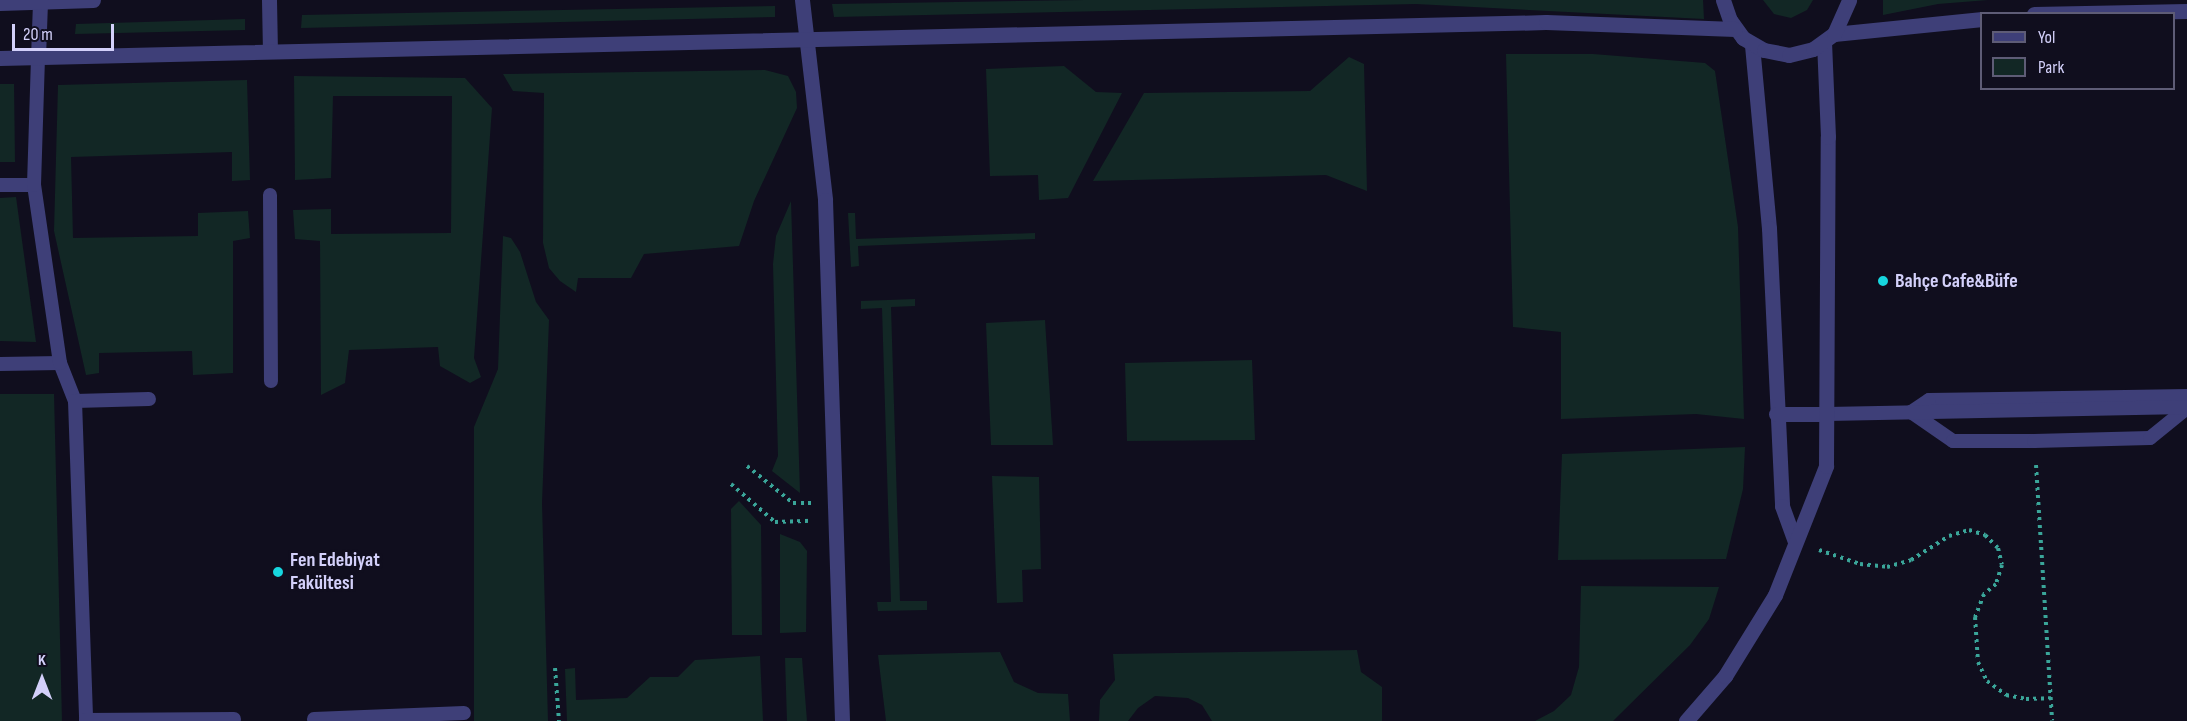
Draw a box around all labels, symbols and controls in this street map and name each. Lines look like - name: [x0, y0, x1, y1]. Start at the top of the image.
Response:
- scale bar: [15, 12, 117, 50]
- legend: [1980, 12, 2175, 90]
- text: 20 m: [23, 24, 53, 45]
- text: Yol: [2038, 27, 2055, 48]
- text: Park: [2038, 57, 2064, 78]
- place label: Bahçe Cafe&Büfe: [1895, 269, 2018, 293]
- marker: Bahçe Cafe&Büfe: [1876, 274, 1890, 288]
- place label: Fen Edebiyat Fakültesi: [290, 548, 380, 595]
- marker: Fen Edebiyat Fakültesi: [271, 565, 285, 579]
- north arrow: [12, 649, 72, 709]
- text: K: [38, 651, 46, 670]

